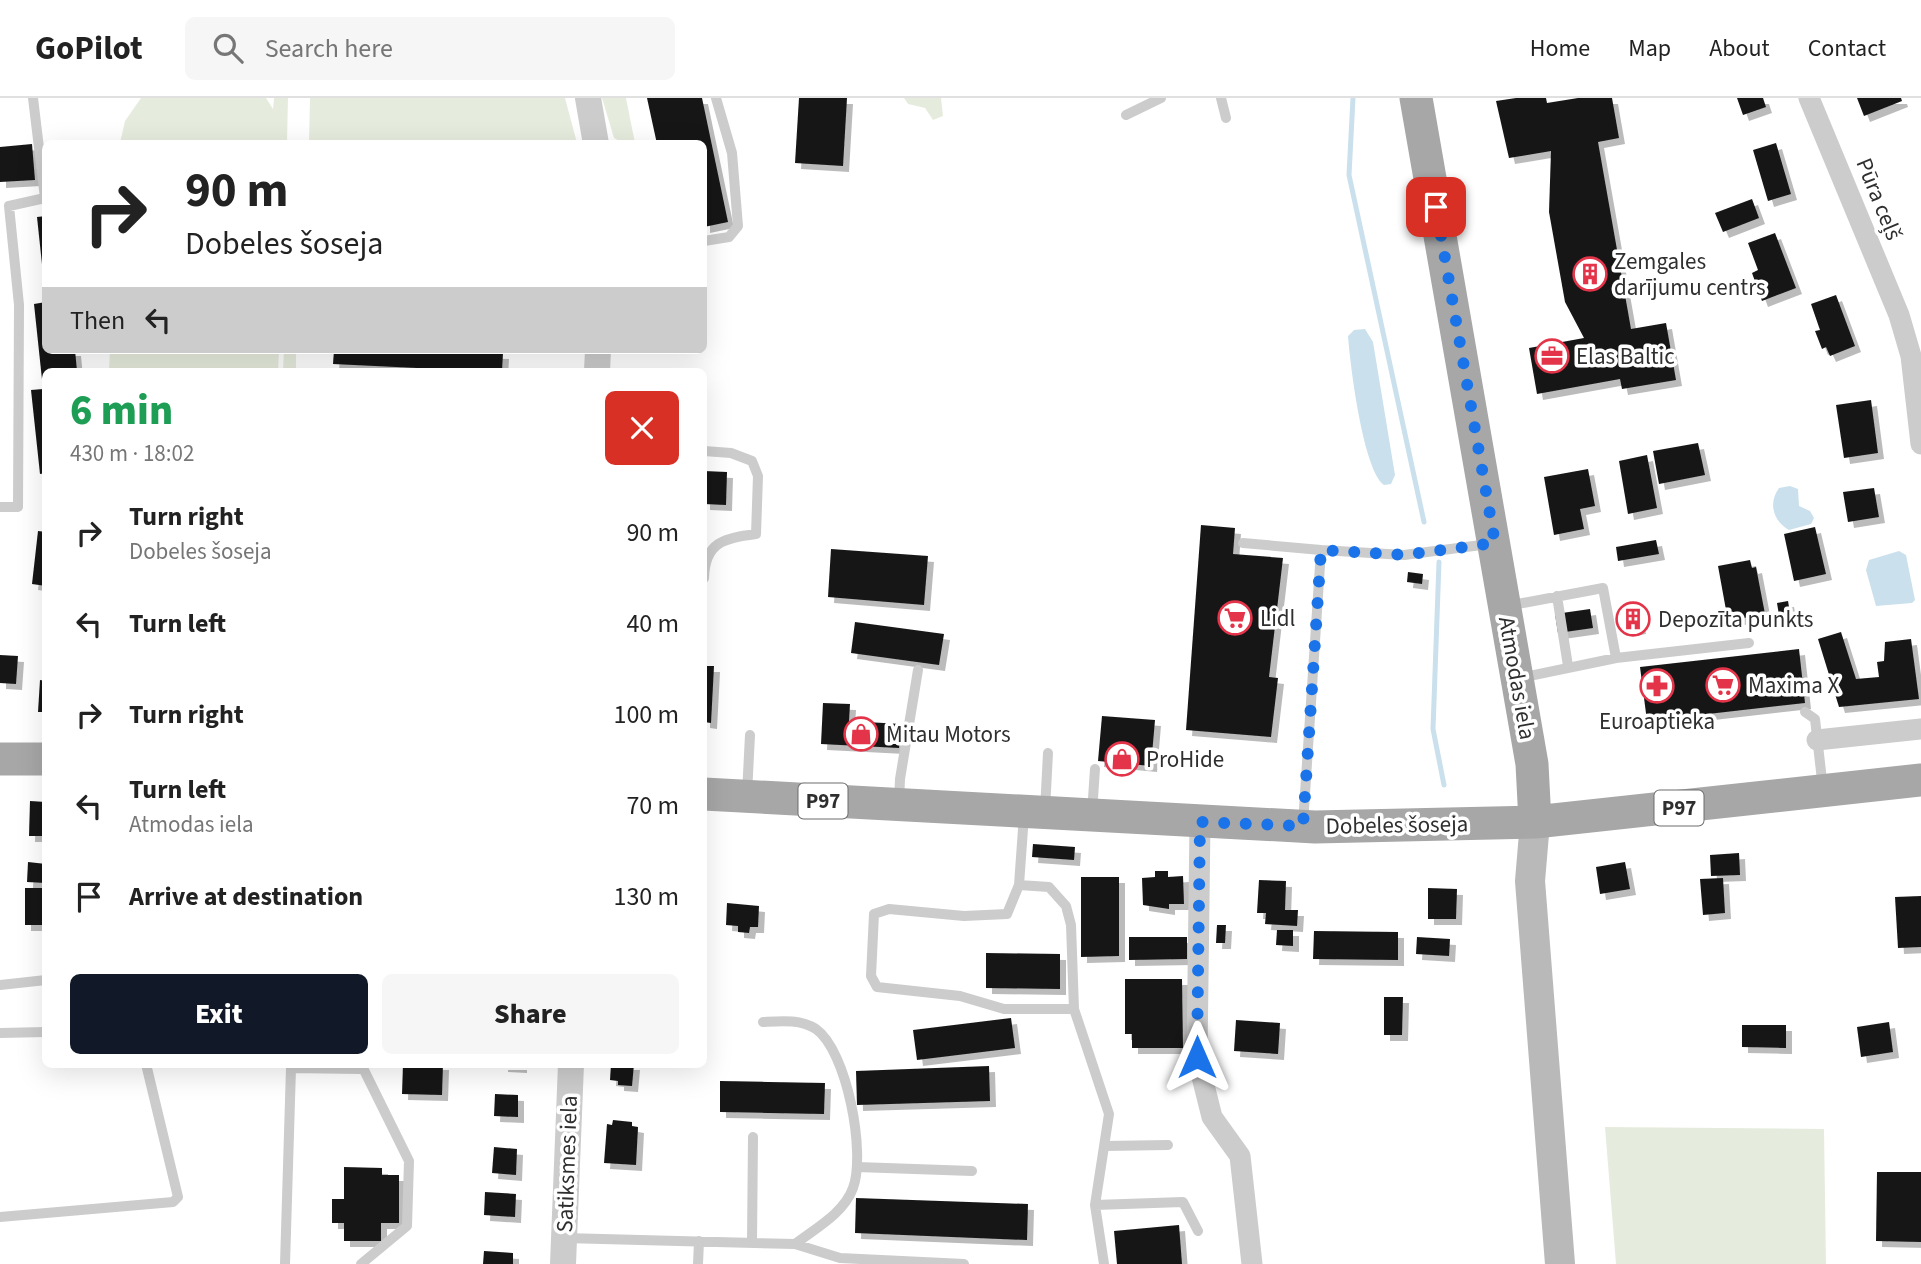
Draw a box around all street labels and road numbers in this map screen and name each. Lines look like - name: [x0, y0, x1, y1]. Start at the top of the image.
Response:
- street label: Pūra ceļš: [1848, 153, 1910, 245]
- street label: Atmodas iela: [1490, 614, 1544, 742]
- road number: P97: [798, 784, 848, 818]
- road number: P97: [1654, 790, 1704, 826]
- street label: Dobeles šoseja: [1325, 807, 1469, 843]
- street label: Satiksmes iela: [548, 1095, 586, 1233]

